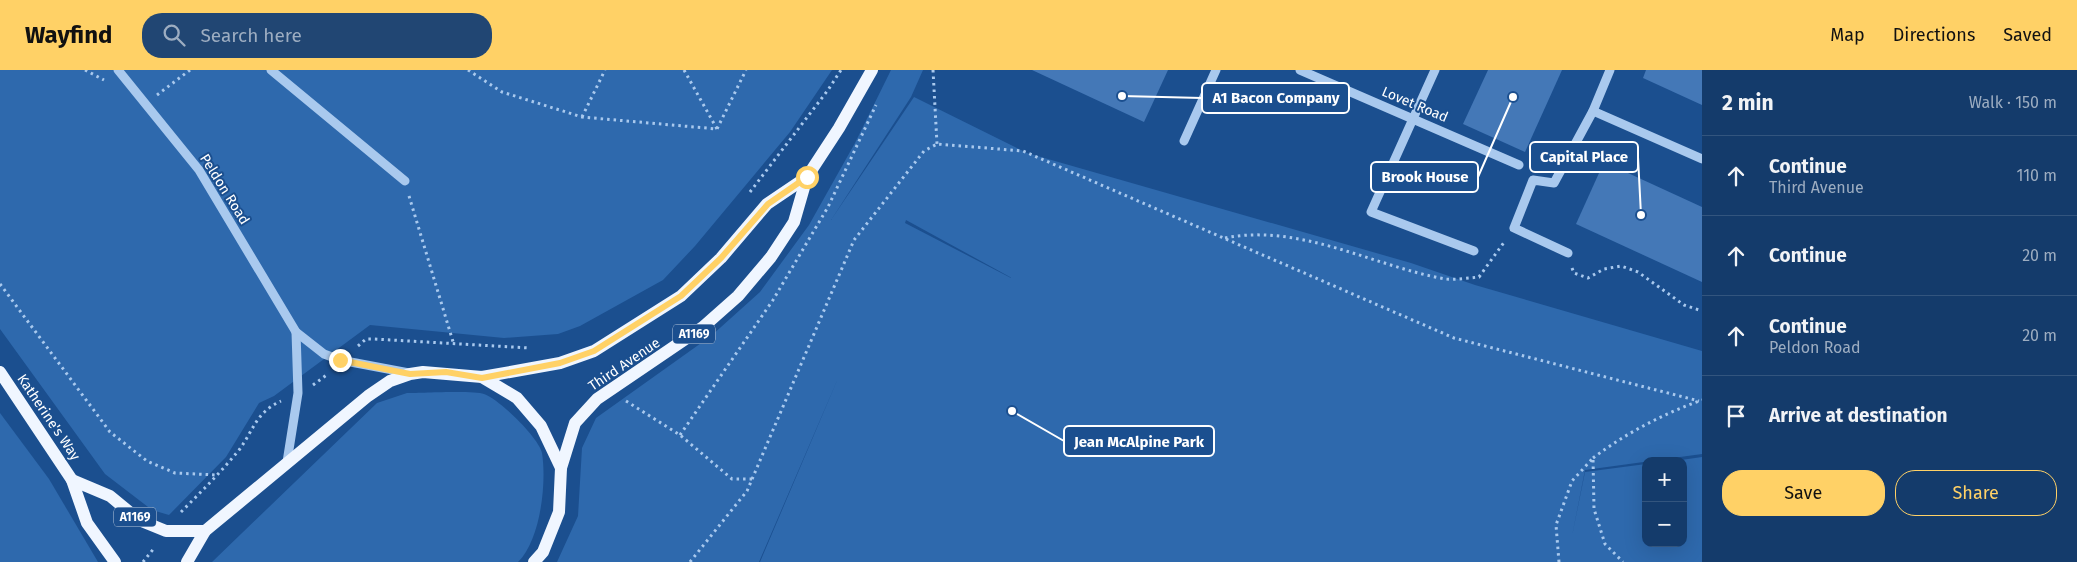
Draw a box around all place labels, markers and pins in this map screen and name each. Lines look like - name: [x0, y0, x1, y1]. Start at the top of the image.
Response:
- callout: A1 Bacon Company: [1202, 83, 1349, 113]
- callout: Capital Place: [1530, 142, 1638, 172]
- callout: Brook House: [1371, 162, 1478, 192]
- callout: Jean McAlpine Park: [1064, 426, 1214, 456]

